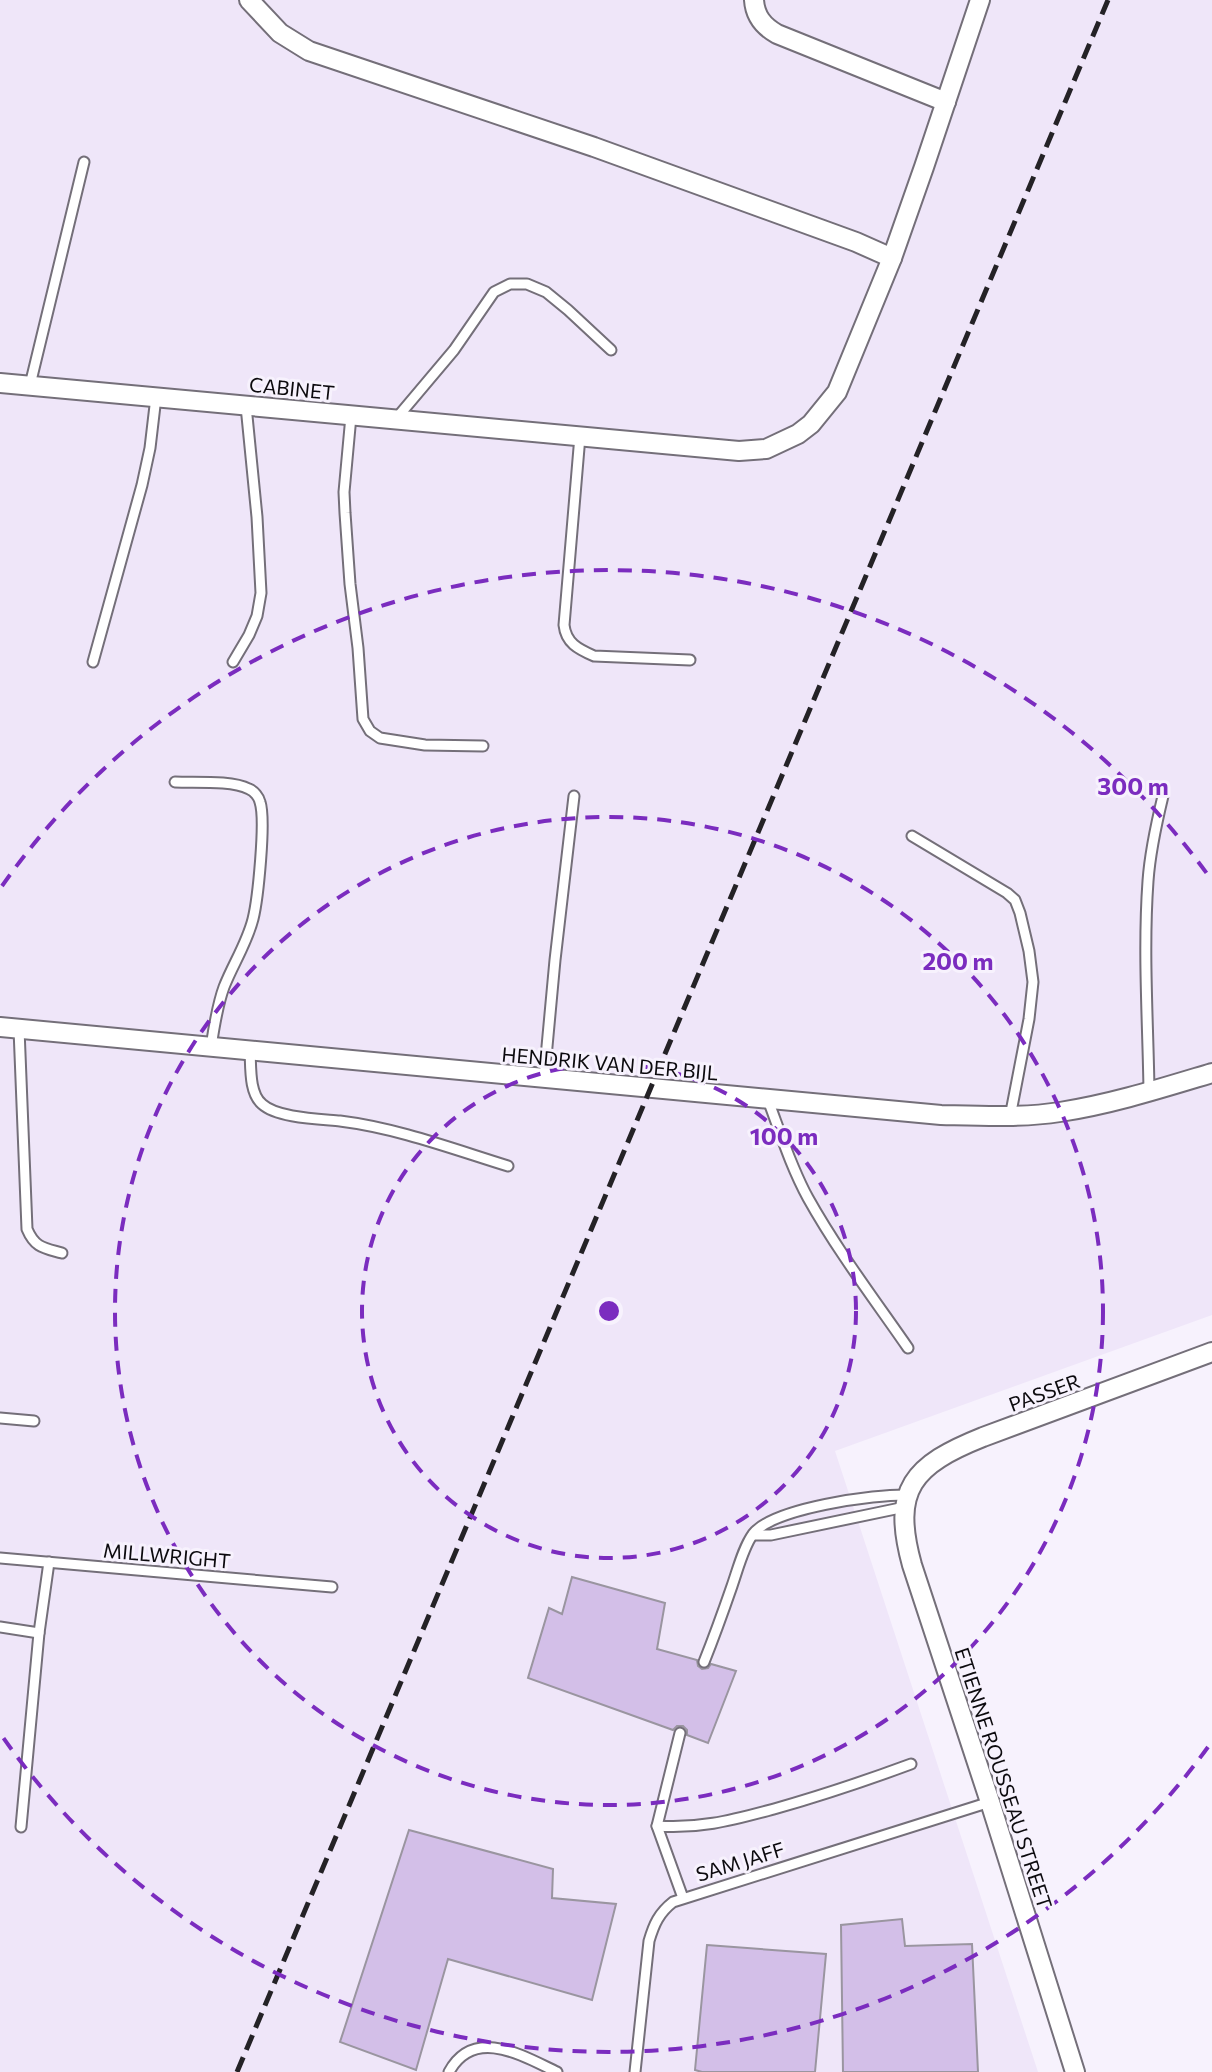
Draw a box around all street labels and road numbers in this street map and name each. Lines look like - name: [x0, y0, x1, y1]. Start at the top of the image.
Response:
- street label: CABINET: [248, 372, 336, 404]
- street label: HENDRIK VAN DER BIJL: [501, 1042, 719, 1084]
- street label: PASSER: [1005, 1368, 1083, 1416]
- street label: MILLWRIGHT: [102, 1537, 232, 1573]
- street label: ETIENNE ROUSSEAU STREET: [950, 1644, 1058, 1912]
- street label: SAM JAFF: [693, 1836, 787, 1886]

